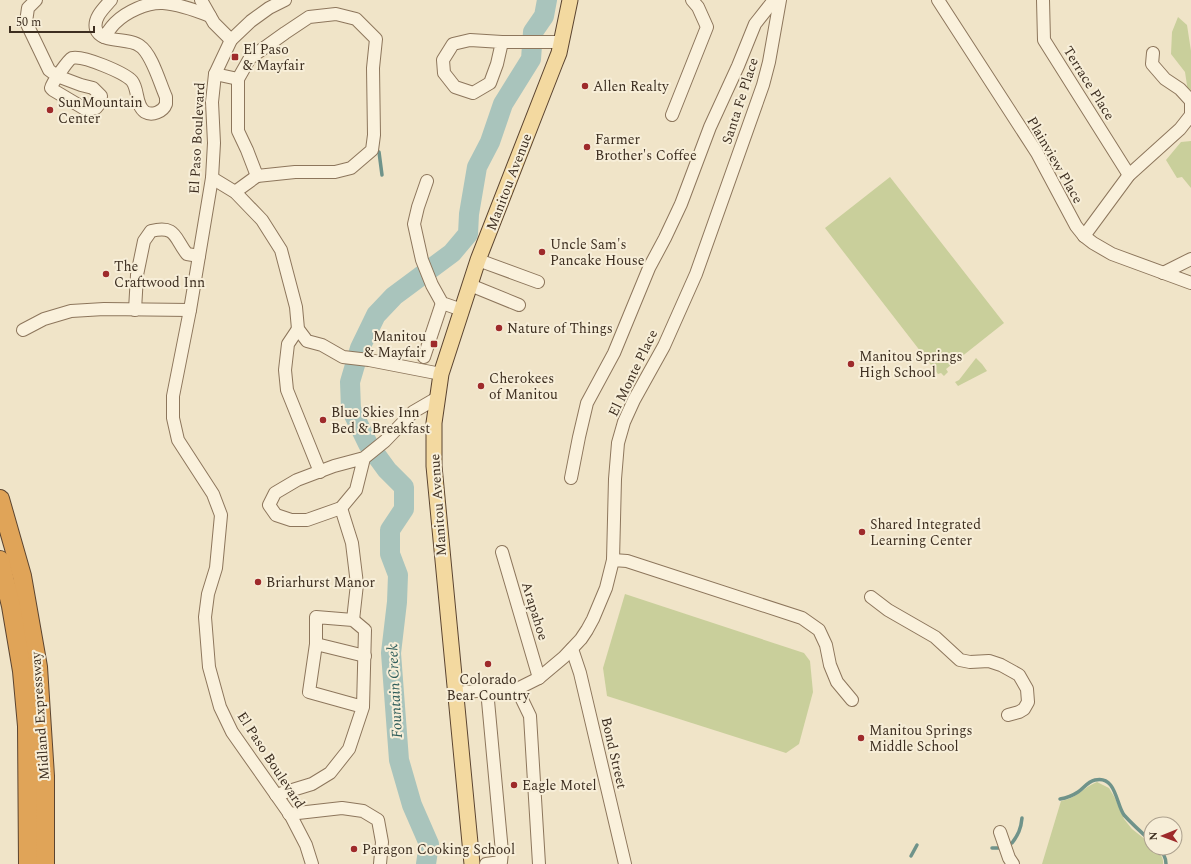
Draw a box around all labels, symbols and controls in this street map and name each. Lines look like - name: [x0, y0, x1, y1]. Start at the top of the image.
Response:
- scale bar: [10, 8, 94, 34]
- text: 50 m: [16, 13, 41, 32]
- place label: El Paso & Mayfair: [243, 39, 305, 76]
- street label: Terrace Place: [1058, 42, 1120, 124]
- marker: El Paso & Mayfair: [230, 52, 240, 62]
- street label: Santa Fe Place: [716, 55, 764, 147]
- place label: Allen Realty: [593, 76, 670, 97]
- street label: El Paso Boulevard: [184, 81, 210, 194]
- marker: Allen Realty: [580, 81, 590, 91]
- place label: SunMountain Center: [58, 92, 143, 129]
- marker: SunMountain Center: [45, 105, 55, 115]
- street label: Plainview Place: [1022, 112, 1089, 208]
- place label: Farmer Brother's Coffee: [595, 129, 697, 166]
- street label: Manitou Avenue: [481, 130, 537, 234]
- marker: Farmer Brother's Coffee: [582, 142, 592, 152]
- place label: Uncle Sam's Pancake House: [550, 234, 645, 271]
- marker: Uncle Sam's Pancake House: [537, 247, 547, 257]
- place label: The Craftwood Inn: [114, 256, 205, 293]
- marker: The Craftwood Inn: [101, 269, 111, 279]
- place label: Nature of Things: [507, 318, 613, 339]
- marker: Nature of Things: [494, 323, 504, 333]
- place label: Manitou & Mayfair: [364, 326, 426, 363]
- street label: El Monte Place: [603, 326, 663, 420]
- marker: Manitou & Mayfair: [429, 339, 439, 349]
- place label: Manitou Springs High School: [859, 346, 963, 383]
- marker: Manitou Springs High School: [846, 359, 856, 369]
- place label: Cherokees of Manitou: [489, 368, 558, 405]
- marker: Cherokees of Manitou: [476, 381, 486, 391]
- place label: Blue Skies Inn Bed & Breakfast: [331, 402, 430, 439]
- marker: Blue Skies Inn Bed & Breakfast: [318, 415, 328, 425]
- street label: Manitou Avenue: [424, 453, 452, 557]
- place label: Shared Integrated Learning Center: [870, 514, 981, 551]
- marker: Shared Integrated Learning Center: [857, 527, 867, 537]
- place label: Briarhurst Manor: [266, 572, 375, 593]
- marker: Briarhurst Manor: [253, 577, 263, 587]
- street label: Arapahoe: [516, 579, 554, 643]
- water label: Fountain Creek: [381, 643, 409, 739]
- street label: Midland Expressway: [25, 650, 55, 781]
- marker: Colorado Bear Country: [483, 659, 493, 669]
- place label: Colorado Bear Country: [446, 669, 531, 706]
- street label: El Paso Boulevard: [232, 707, 310, 813]
- street label: Bond Street: [596, 715, 632, 791]
- place label: Manitou Springs Middle School: [869, 720, 973, 757]
- marker: Manitou Springs Middle School: [856, 733, 866, 743]
- place label: Eagle Motel: [522, 775, 597, 796]
- marker: Eagle Motel: [509, 780, 519, 790]
- north arrow: [1143, 816, 1183, 856]
- text: N: [1145, 832, 1162, 841]
- place label: Paragon Cooking School: [362, 839, 515, 860]
- marker: Paragon Cooking School: [349, 844, 359, 854]

